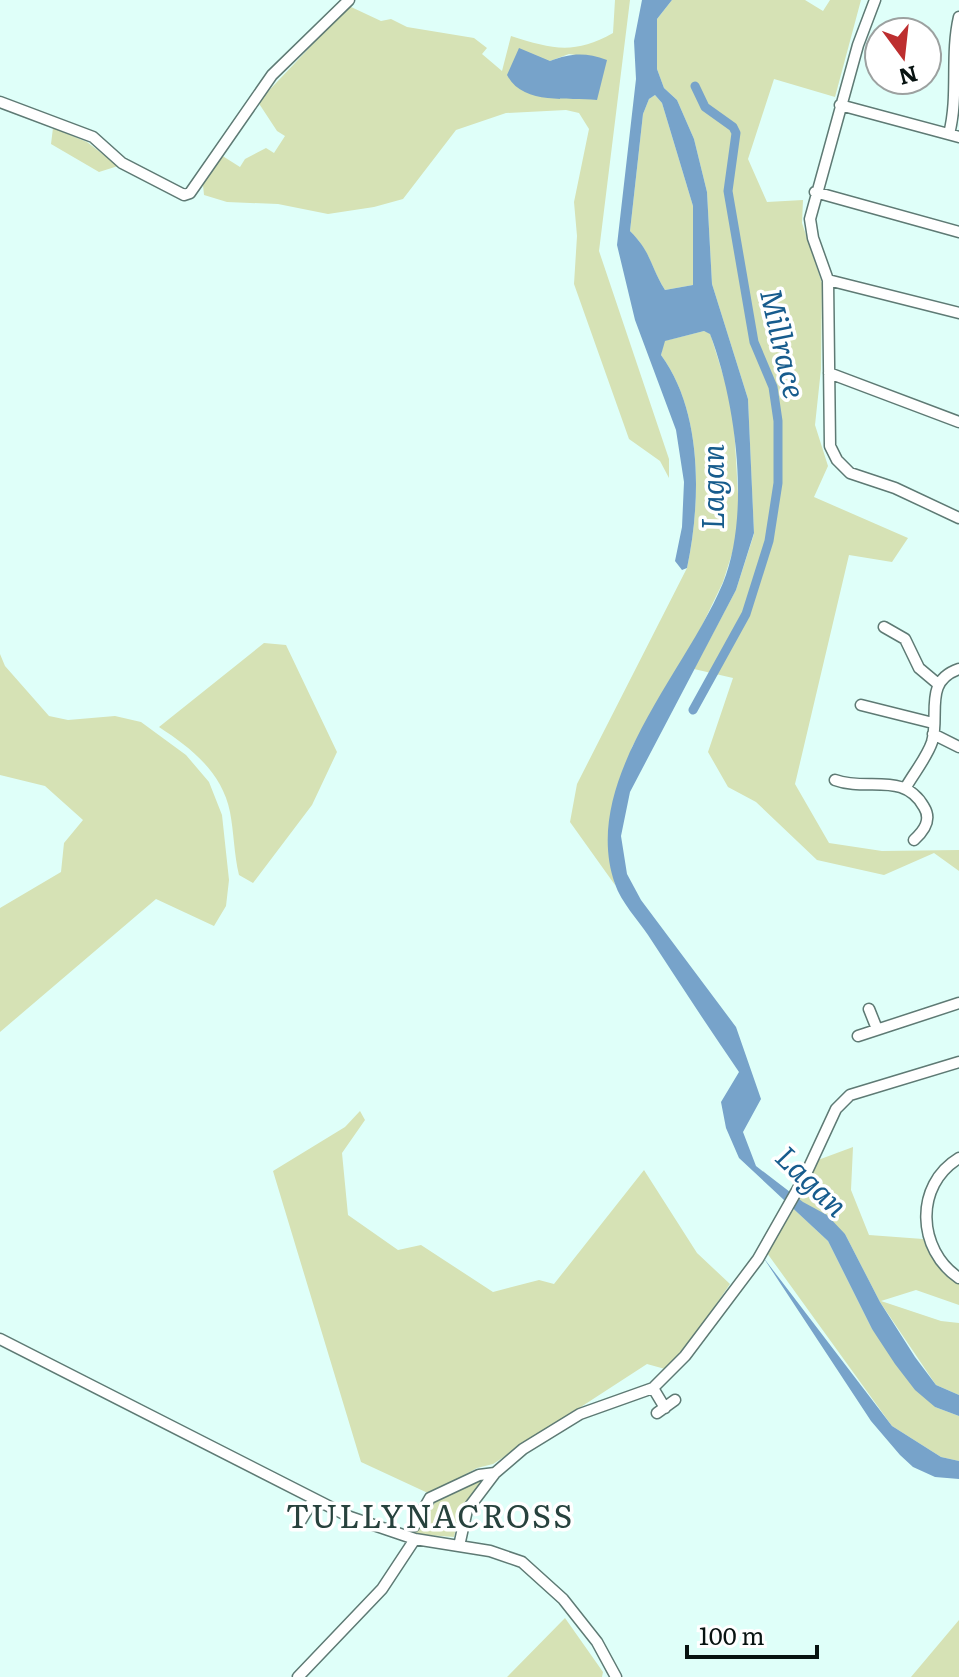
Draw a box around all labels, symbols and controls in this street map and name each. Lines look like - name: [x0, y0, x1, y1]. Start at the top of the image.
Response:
- north arrow: [863, 16, 943, 96]
- text: N: [895, 58, 922, 95]
- water label: Millrace: [751, 284, 819, 403]
- water label: Lagan: [689, 444, 733, 530]
- water label: Lagan: [767, 1134, 859, 1225]
- district label: TULLYNACROSS: [286, 1490, 574, 1538]
- scale bar: [687, 1609, 817, 1659]
- text: 100 m: [699, 1617, 765, 1652]

